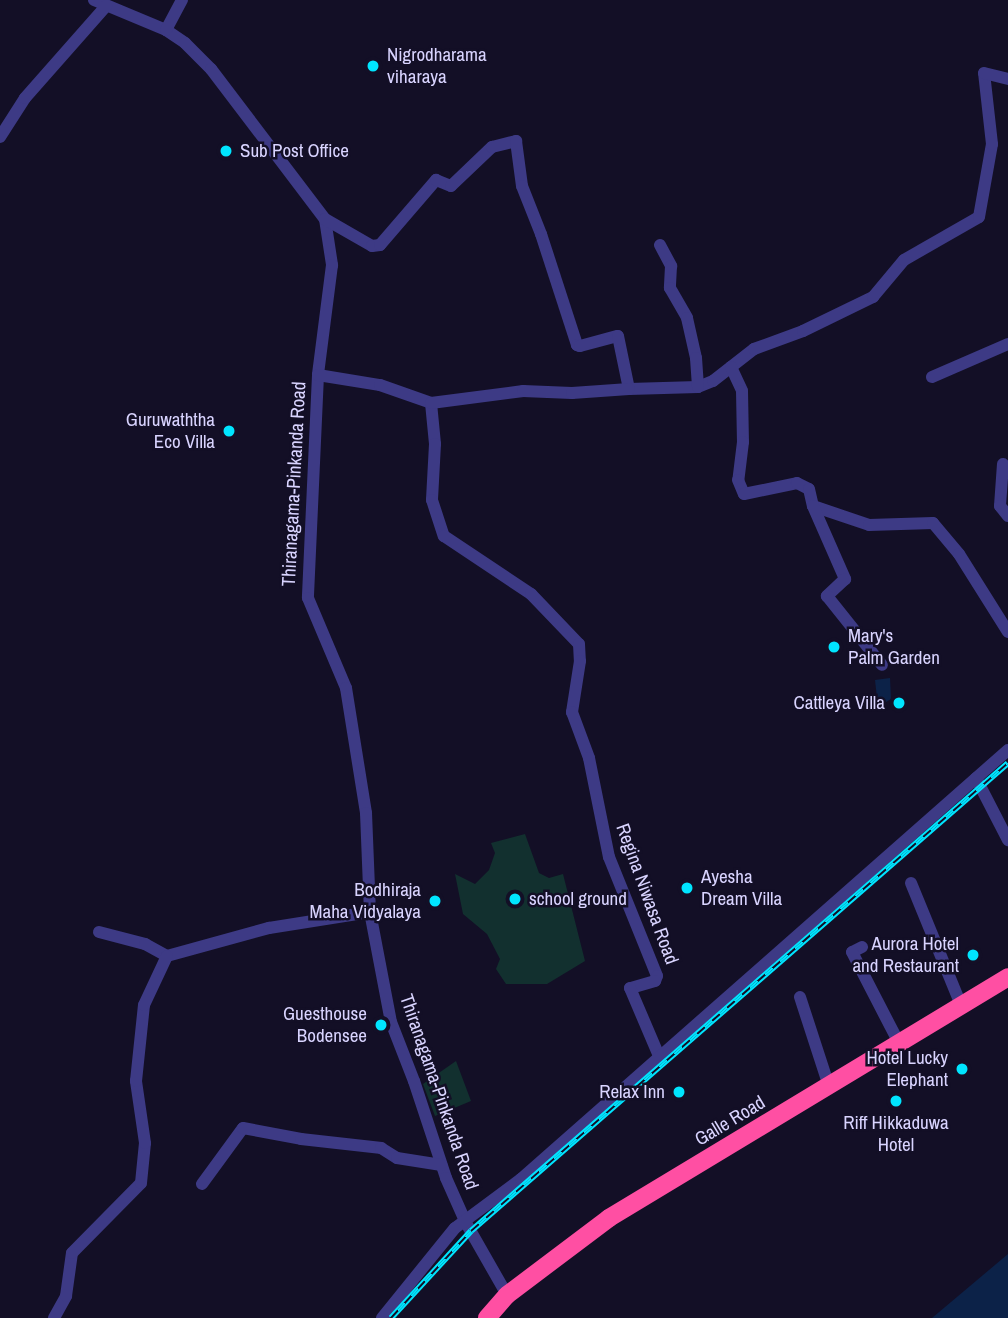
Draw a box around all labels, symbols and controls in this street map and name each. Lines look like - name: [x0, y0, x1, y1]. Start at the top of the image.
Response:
- place label: Nigrodharama viharaya: [387, 44, 487, 88]
- marker: Nigrodharama viharaya: [365, 58, 381, 74]
- place label: Sub Post Office: [240, 140, 349, 162]
- marker: Sub Post Office: [218, 143, 234, 159]
- street label: Thiranagama-Pinkanda Road: [277, 381, 311, 587]
- place label: Guruwaththa Eco Villa: [126, 409, 215, 453]
- marker: Guruwaththa Eco Villa: [221, 423, 237, 439]
- place label: Mary's Palm Garden: [848, 625, 940, 669]
- marker: Mary's Palm Garden: [826, 639, 842, 655]
- place label: Cattleya Villa: [793, 692, 885, 714]
- marker: Cattleya Villa: [891, 695, 907, 711]
- street label: Regina Niwasa Road: [611, 821, 683, 967]
- place label: Ayesha Dream Villa: [701, 866, 782, 910]
- place label: Bodhiraja Maha Vidyalaya: [310, 879, 421, 923]
- marker: Ayesha Dream Villa: [679, 880, 695, 896]
- place label: school ground: [529, 888, 627, 910]
- marker: school ground: [507, 891, 523, 907]
- marker: Bodhiraja Maha Vidyalaya: [427, 893, 443, 909]
- place label: Aurora Hotel and Restaurant: [852, 933, 959, 977]
- marker: Aurora Hotel and Restaurant: [965, 947, 981, 963]
- street label: Thiranagama-Pinkanda Road: [395, 991, 483, 1193]
- place label: Guesthouse Bodensee: [283, 1003, 367, 1047]
- marker: Guesthouse Bodensee: [373, 1017, 389, 1033]
- place label: Hotel Lucky Elephant: [867, 1047, 948, 1091]
- marker: Hotel Lucky Elephant: [954, 1061, 970, 1077]
- place label: Relax Inn: [599, 1081, 665, 1103]
- marker: Relax Inn: [671, 1084, 687, 1100]
- street label: Galle Road: [691, 1091, 769, 1151]
- marker: Riff Hikkaduwa Hotel: [888, 1093, 904, 1109]
- place label: Riff Hikkaduwa Hotel: [843, 1112, 949, 1156]

